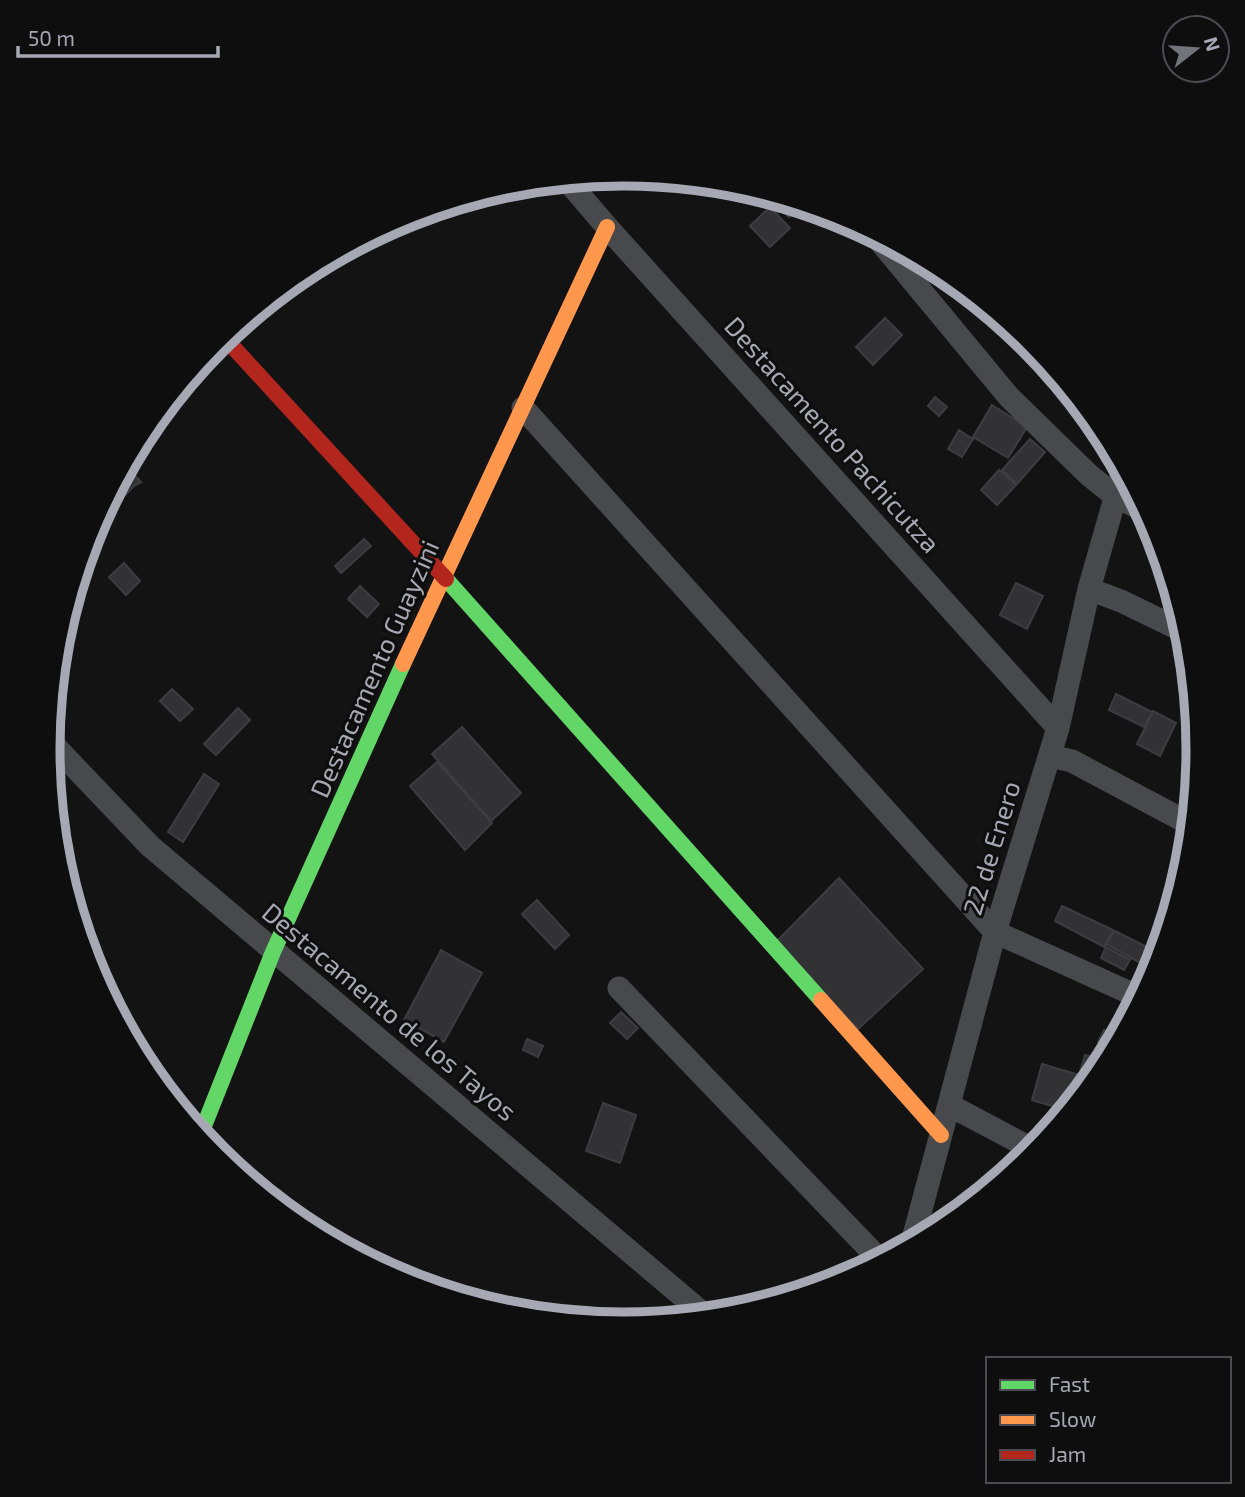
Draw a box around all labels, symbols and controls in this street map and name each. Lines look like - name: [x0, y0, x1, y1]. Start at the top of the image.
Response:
- scale bar: [18, 14, 217, 58]
- north arrow: [1161, 14, 1231, 84]
- text: 50 m: [28, 25, 75, 50]
- text: N: [1200, 34, 1226, 54]
- street label: Destacamento Pachicutza: [719, 310, 947, 558]
- street label: Destacamento Guayzini: [303, 535, 444, 802]
- street label: 22 de Enero: [956, 777, 1026, 918]
- street label: Destacamento de los Tayos: [257, 895, 523, 1126]
- legend: [986, 1357, 1231, 1483]
- text: Fast: [1049, 1371, 1090, 1396]
- text: Slow: [1049, 1406, 1096, 1431]
- text: Jam: [1049, 1441, 1086, 1466]

